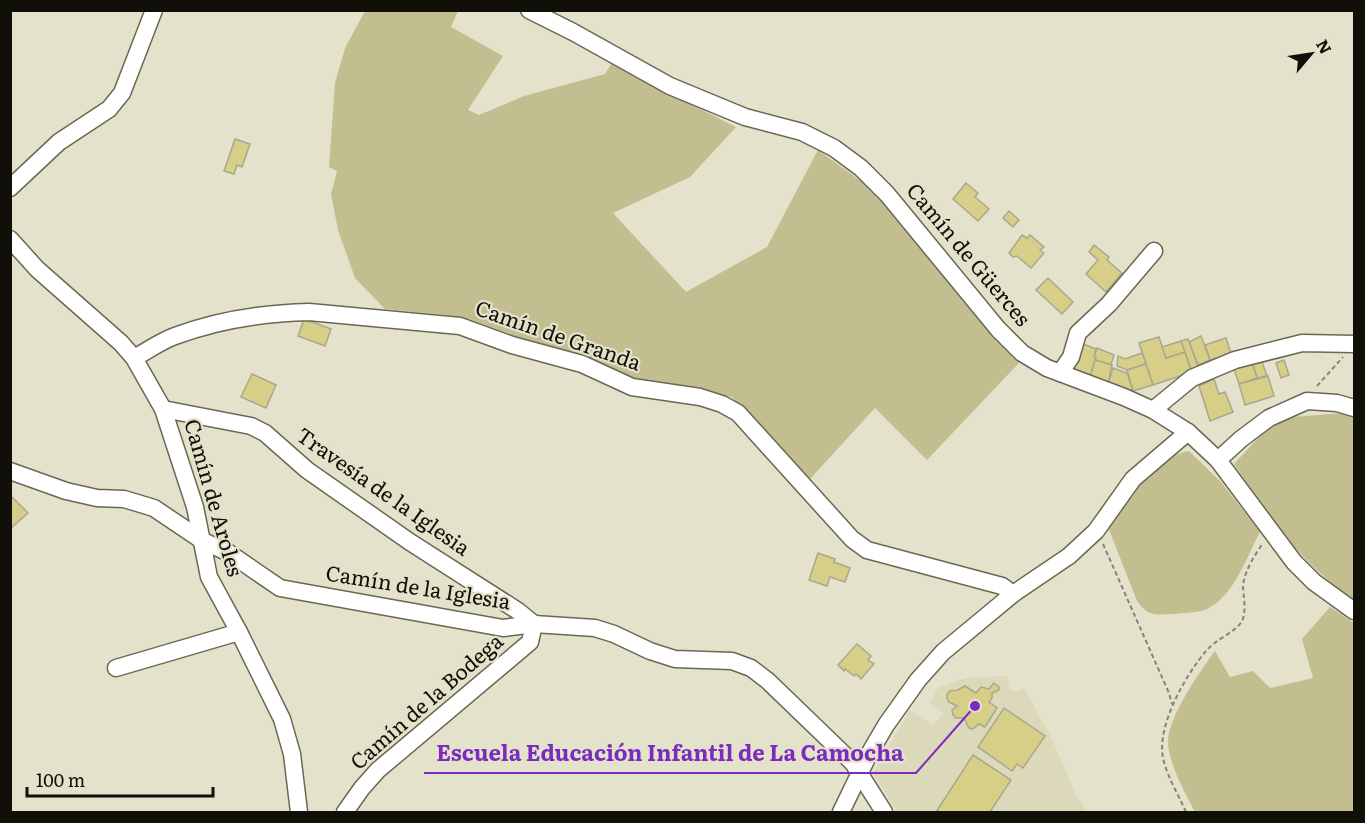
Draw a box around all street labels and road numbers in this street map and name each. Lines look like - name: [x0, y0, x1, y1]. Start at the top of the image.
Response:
- street label: Camín de Güerces: [901, 175, 1039, 332]
- street label: Camín de Granda: [472, 291, 647, 377]
- street label: Camín de Aroles: [178, 415, 253, 580]
- street label: Travesía de la Iglesia: [291, 418, 478, 562]
- street label: Camín de la Iglesia: [324, 556, 514, 616]
- street label: Camín de la Bodega: [342, 624, 509, 775]

